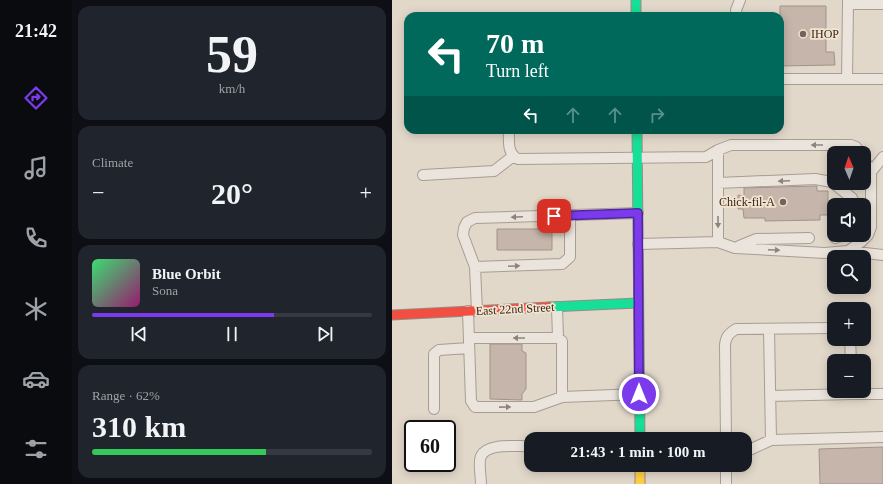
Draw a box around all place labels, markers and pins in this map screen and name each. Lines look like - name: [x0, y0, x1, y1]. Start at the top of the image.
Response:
- place label: IHOP: [811, 27, 839, 41]
- marker: IHOP: [798, 29, 808, 39]
- place label: Chick-fil-A: [719, 195, 775, 209]
- marker: Chick-fil-A: [778, 197, 788, 207]
- pin: [537, 199, 571, 233]

